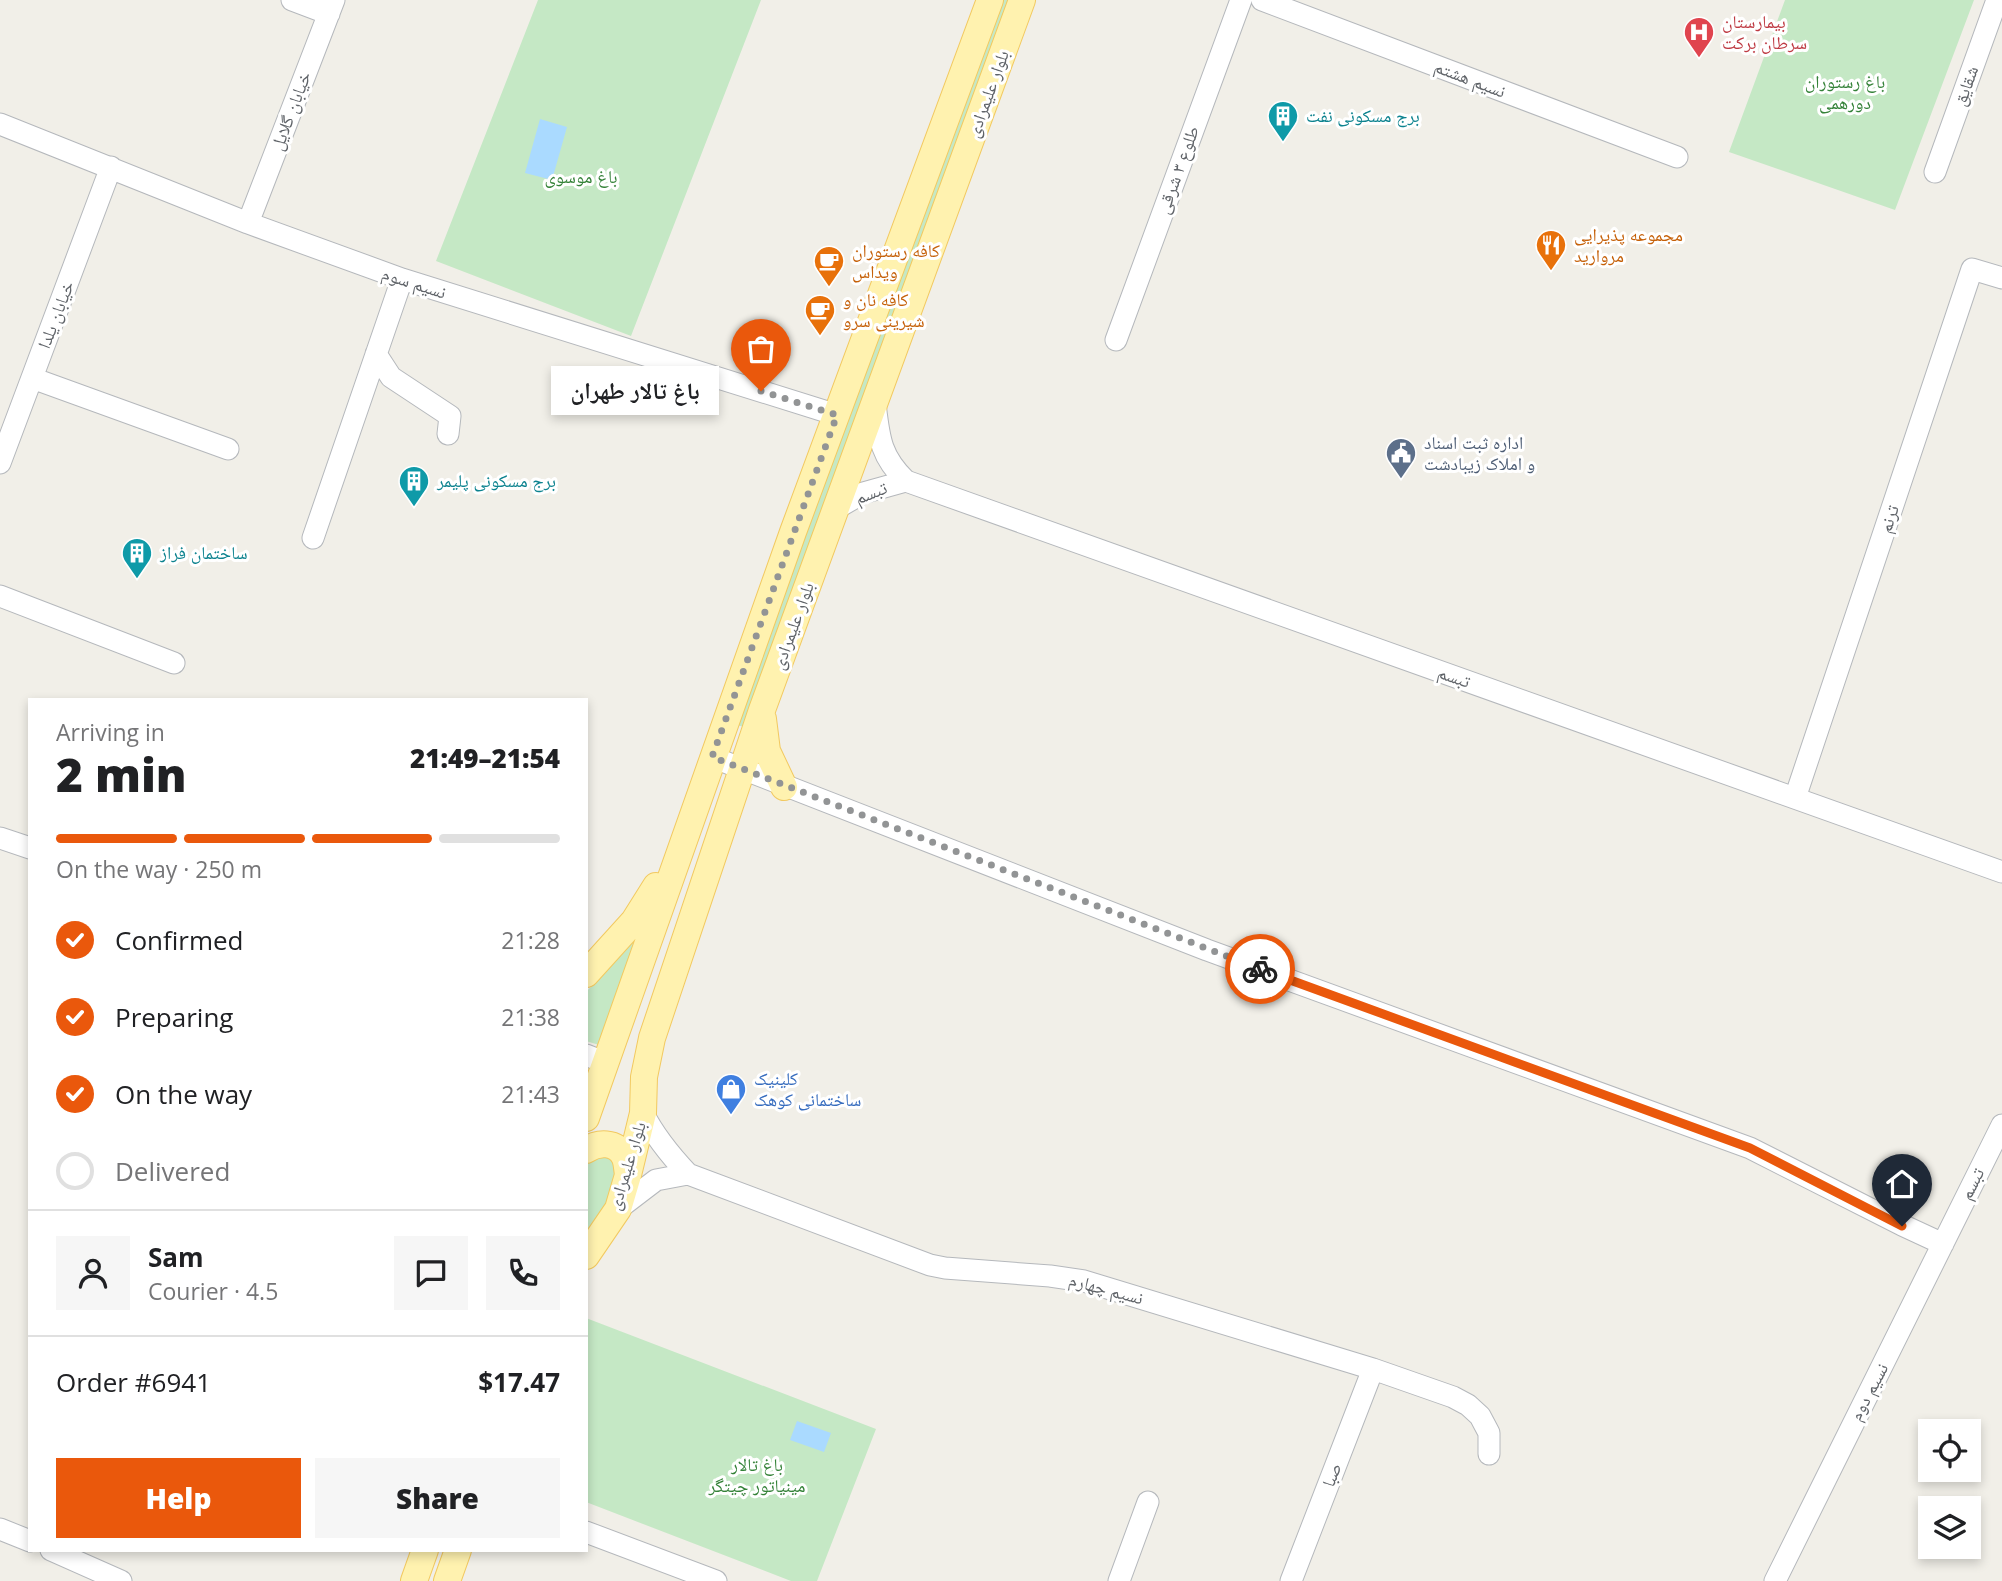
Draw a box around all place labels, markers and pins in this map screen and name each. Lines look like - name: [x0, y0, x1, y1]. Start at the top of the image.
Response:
- place label: بیمارستان سرطان برکت: [1722, 9, 1807, 54]
- hospital icon: بیمارستان سرطان برکت: [1682, 15, 1716, 59]
- building icon: برج مسکونی نفت: [1266, 99, 1300, 143]
- place label: برج مسکونی نفت: [1306, 103, 1420, 128]
- place label: مجموعه پذیرایی مروارید: [1574, 222, 1683, 267]
- restaurant icon: مجموعه پذیرایی مروارید: [1534, 228, 1568, 272]
- place label: کافه رستوران ویداس: [852, 238, 940, 283]
- cafe icon: کافه رستوران ویداس: [812, 244, 846, 288]
- place label: کافه نان و شیرینی سرو: [843, 287, 925, 332]
- cafe icon: کافه نان و شیرینی سرو: [803, 293, 837, 337]
- pin: [731, 319, 791, 391]
- callout: باغ تالار طهران: [551, 366, 719, 416]
- place label: اداره ثبت اسناد و املاک زیبادشت: [1424, 430, 1535, 475]
- public building icon: اداره ثبت اسناد و املاک زیبادشت: [1384, 436, 1418, 480]
- building icon: برج مسکونی پلیمر: [397, 464, 431, 508]
- place label: برج مسکونی پلیمر: [436, 468, 556, 493]
- building icon: ساختمان فراز: [120, 536, 154, 580]
- place label: ساختمان فراز: [159, 540, 248, 564]
- place label: کلینیک ساختمانی کوهک: [754, 1066, 861, 1111]
- shop icon: کلینیک ساختمانی کوهک: [714, 1072, 748, 1116]
- pin: [1872, 1154, 1932, 1226]

